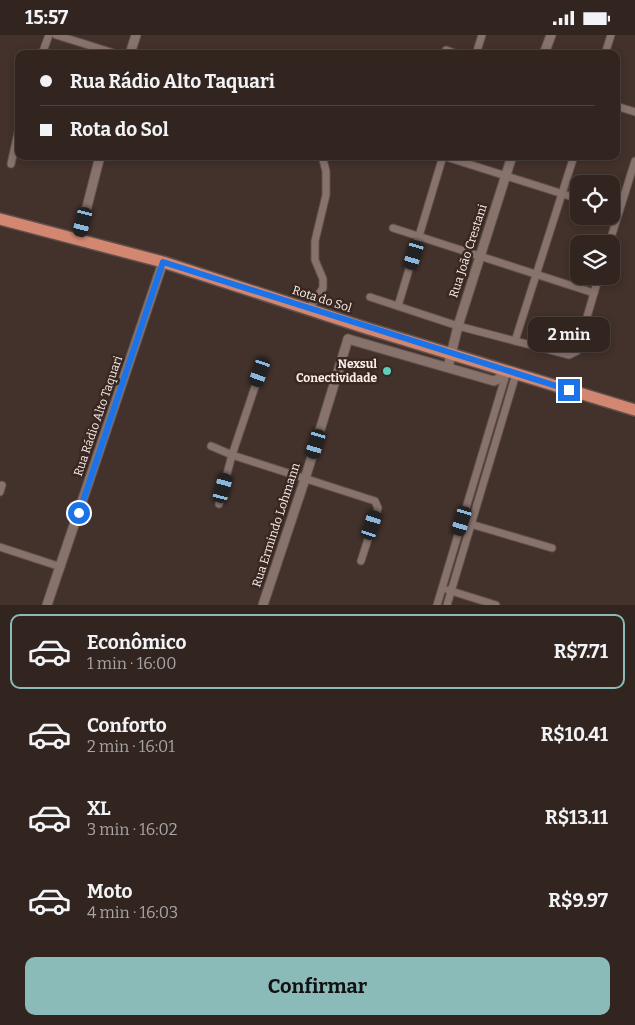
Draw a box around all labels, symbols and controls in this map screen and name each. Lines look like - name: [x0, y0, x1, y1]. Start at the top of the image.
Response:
- text: 15:57: [25, 6, 68, 29]
- text: Rua Rádio Alto Taquari: [70, 70, 275, 93]
- text: Rota do Sol: [70, 118, 169, 141]
- map controls: [570, 175, 620, 285]
- button: locate: [570, 175, 620, 225]
- street label: Rua João Crestani: [446, 202, 490, 299]
- car: [72, 206, 93, 238]
- button: layers: [570, 235, 620, 285]
- car: [402, 238, 425, 272]
- street label: Rota do Sol: [291, 283, 354, 315]
- callout: 2 min: [528, 317, 610, 353]
- text: 2 min: [548, 325, 590, 344]
- street label: Rua Rádio Alto Taquari: [71, 354, 125, 478]
- car: [248, 355, 271, 389]
- place label: Nexsul Conectividade: [296, 357, 377, 385]
- marker: Nexsul Conectividade: [381, 365, 393, 377]
- route end: [558, 379, 580, 401]
- car: [304, 427, 327, 461]
- street label: Rua Ermindo Lohmann: [249, 461, 303, 589]
- car: [211, 472, 234, 504]
- route start: [68, 502, 90, 524]
- car: [450, 504, 473, 538]
- car: [360, 508, 383, 542]
- icon: car: [27, 629, 72, 674]
- text: Econômico: [87, 631, 187, 654]
- text: R$7.71: [554, 640, 608, 663]
- text: 1 min · 16:00: [87, 654, 176, 673]
- icon: car: [27, 712, 72, 757]
- text: Conforto: [87, 714, 167, 737]
- text: R$10.41: [541, 723, 608, 746]
- text: 2 min · 16:01: [87, 737, 175, 756]
- icon: car: [27, 795, 72, 840]
- text: XL: [87, 797, 111, 820]
- text: R$13.11: [545, 806, 608, 829]
- text: 3 min · 16:02: [87, 820, 177, 839]
- icon: car: [27, 878, 72, 923]
- text: Moto: [87, 880, 133, 903]
- text: R$9.97: [548, 889, 608, 912]
- text: 4 min · 16:03: [87, 903, 178, 922]
- button: Confirmar: [25, 957, 610, 1015]

